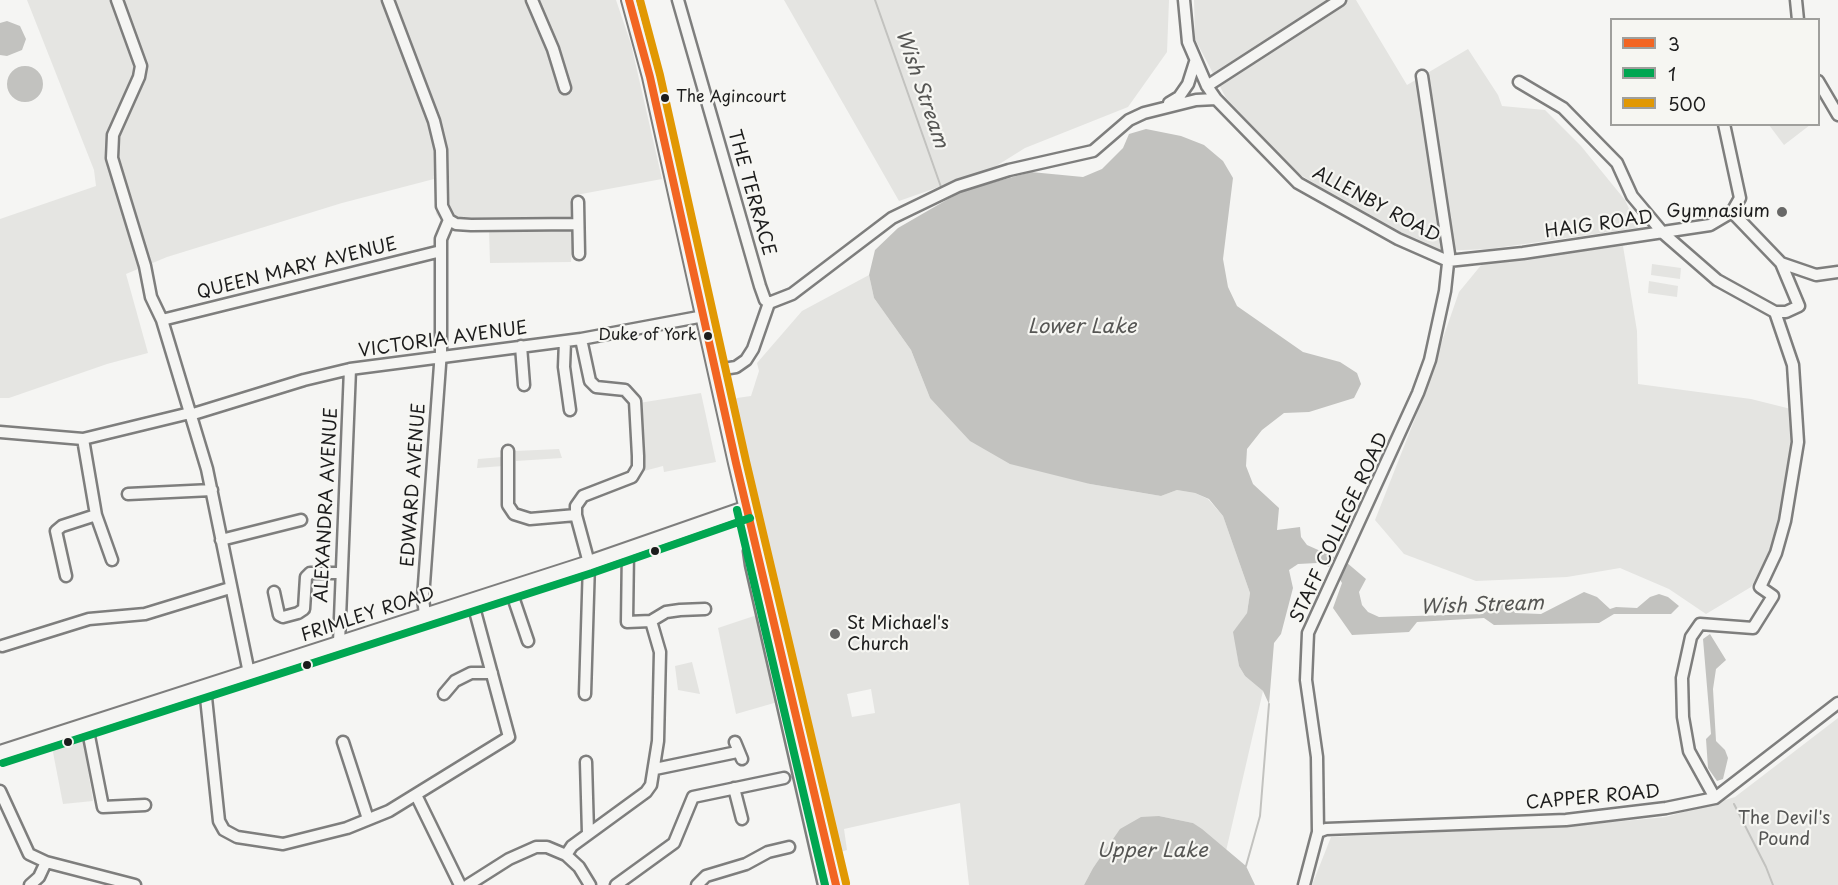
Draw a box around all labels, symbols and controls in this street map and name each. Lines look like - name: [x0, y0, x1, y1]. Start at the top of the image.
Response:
- legend: [1610, 18, 1820, 126]
- water label: Wish Stream: [890, 27, 952, 151]
- text: 3: [1668, 30, 1680, 57]
- text: 1: [1668, 60, 1676, 87]
- place label: The Agincourt: [676, 88, 786, 108]
- text: 500: [1668, 90, 1706, 117]
- marker: The Agincourt: [659, 92, 671, 104]
- street label: THE TERRACE: [723, 128, 779, 258]
- street label: ALLENBY ROAD: [1309, 162, 1443, 248]
- place label: Gymnasium: [1666, 201, 1770, 223]
- marker: Gymnasium: [1775, 205, 1789, 219]
- street label: HAIG ROAD: [1544, 207, 1654, 243]
- street label: QUEEN MARY AVENUE: [195, 234, 399, 304]
- water label: Lower Lake: [1028, 315, 1136, 339]
- street label: VICTORIA AVENUE: [357, 317, 529, 363]
- place label: Duke of York: [598, 326, 697, 346]
- marker: Duke of York: [702, 330, 714, 342]
- street label: EDWARD AVENUE: [397, 402, 431, 568]
- street label: ALEXANDRA AVENUE: [311, 407, 343, 603]
- street label: STAFF COLLEGE ROAD: [1286, 430, 1394, 626]
- unlabelled marker: [649, 545, 661, 557]
- street label: FRIMLEY ROAD: [298, 583, 438, 647]
- water label: Wish Stream: [1420, 592, 1544, 620]
- place label: St Michael's Church: [847, 613, 949, 656]
- marker: St Michael's Church: [828, 627, 842, 641]
- unlabelled marker: [301, 659, 313, 671]
- unlabelled marker: [62, 736, 74, 748]
- street label: CAPPER ROAD: [1525, 781, 1661, 815]
- park label: The Devil's Pound: [1738, 808, 1830, 850]
- water label: Upper Lake: [1096, 839, 1208, 863]

